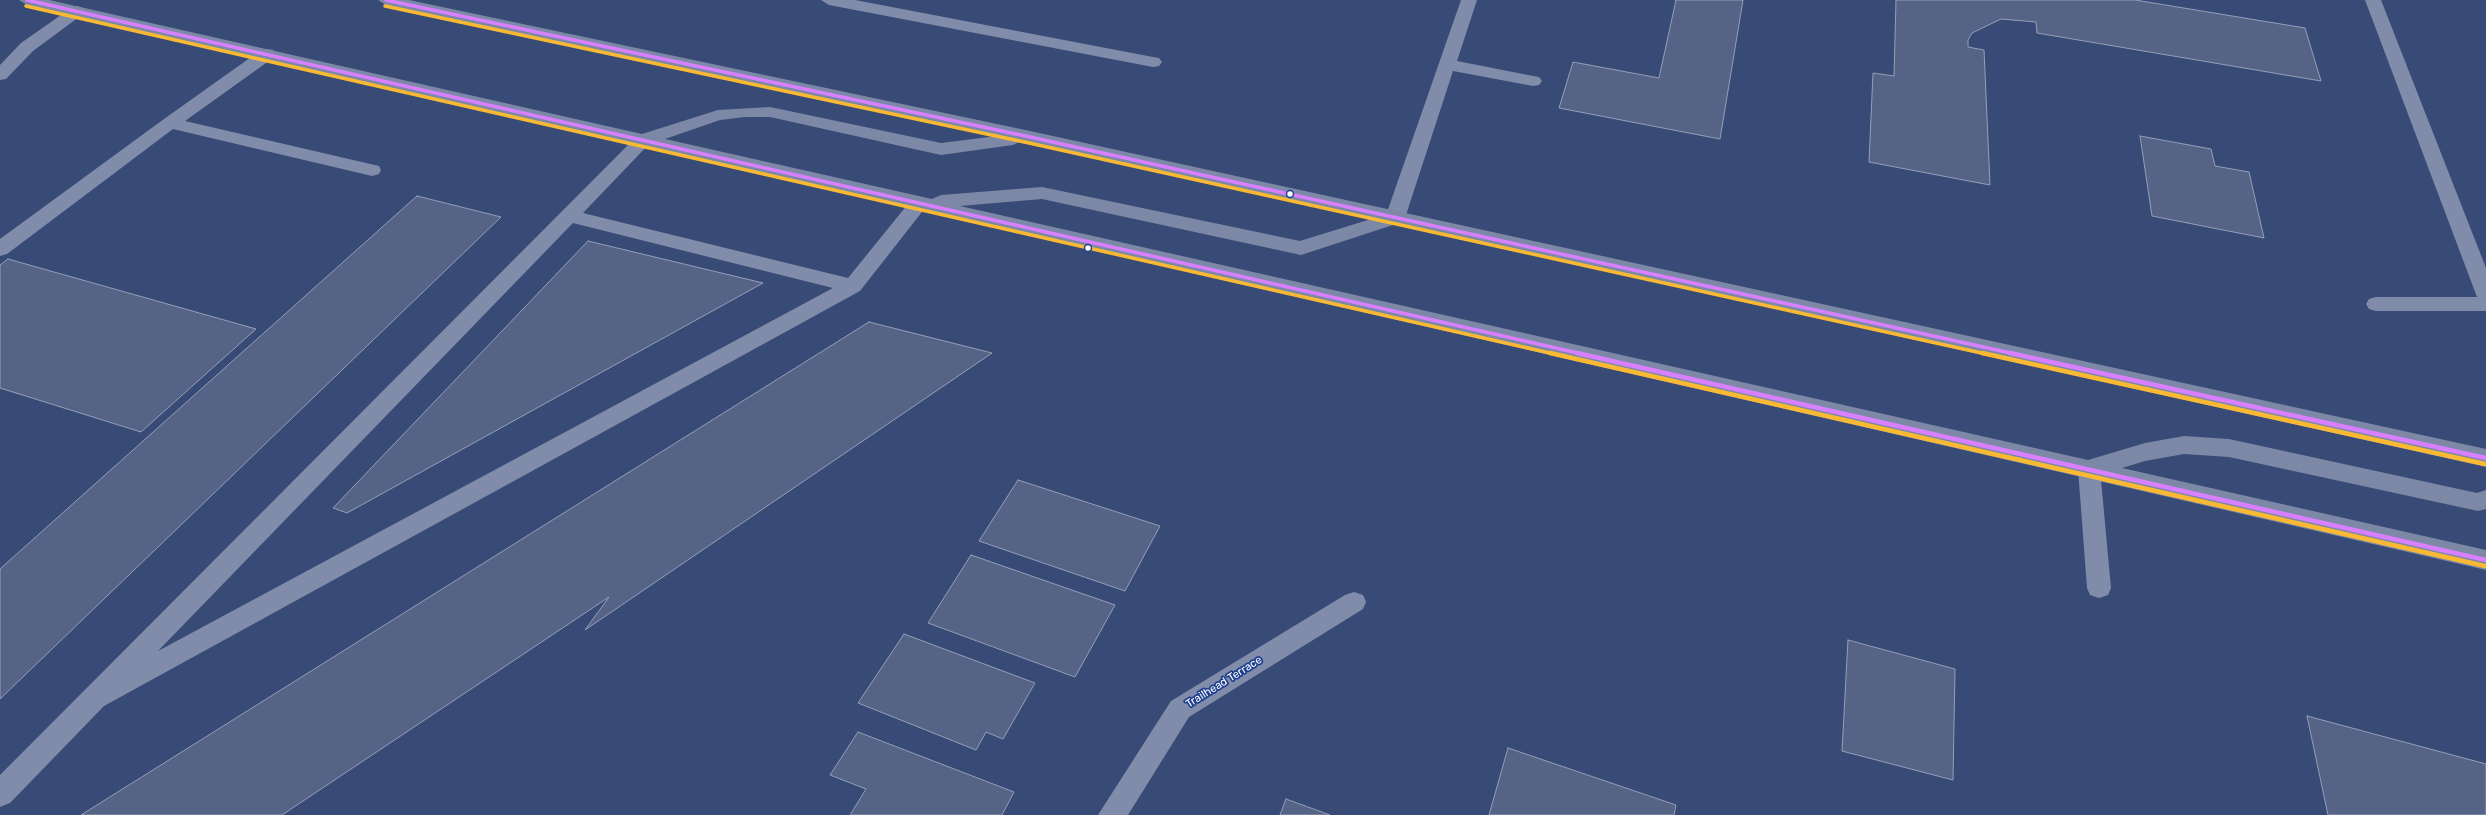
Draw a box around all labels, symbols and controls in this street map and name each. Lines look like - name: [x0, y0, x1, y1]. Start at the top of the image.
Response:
- unlabelled marker: [1285, 189, 1295, 199]
- unlabelled marker: [1083, 243, 1093, 253]
- street label: Trailhead Terrace: [1184, 653, 1264, 711]

